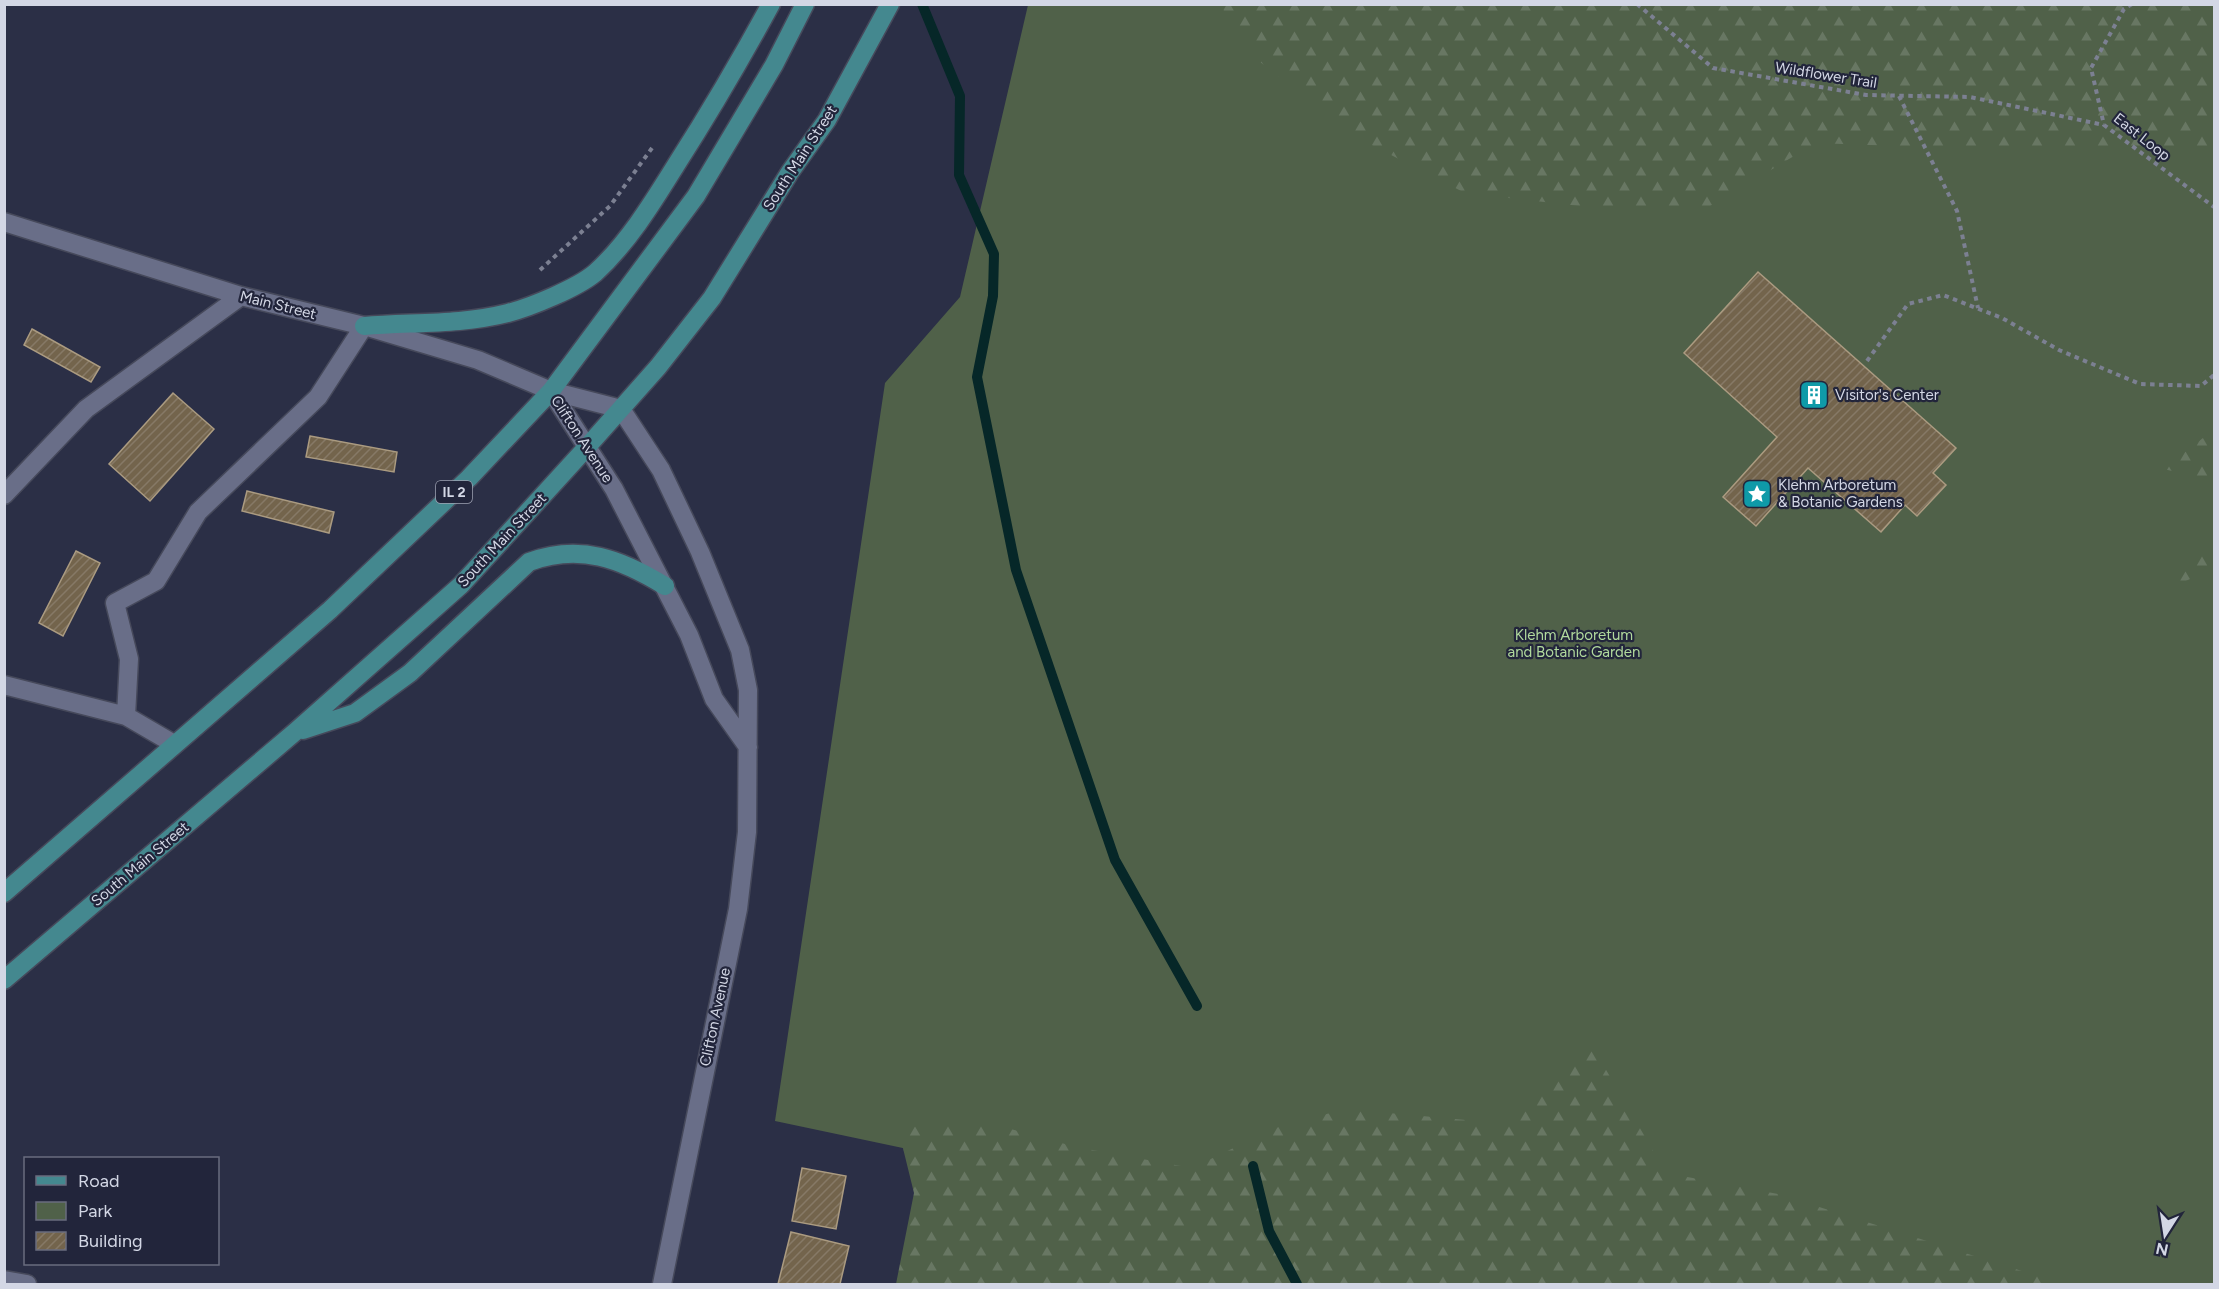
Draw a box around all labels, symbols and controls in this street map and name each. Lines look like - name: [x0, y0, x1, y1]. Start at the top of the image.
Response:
- street label: Wildflower Trail: [1774, 58, 1878, 92]
- street label: South Main Street: [759, 102, 841, 214]
- street label: East Loop: [2110, 109, 2174, 165]
- street label: Main Street: [238, 287, 318, 323]
- building icon: Visitor's Center: [1798, 379, 1830, 411]
- place label: Visitor's Center: [1835, 386, 1939, 404]
- street label: Clifton Avenue: [547, 392, 617, 486]
- place label: Klehm Arboretum & Botanic Gardens: [1778, 476, 1903, 511]
- place icon: Klehm Arboretum & Botanic Gardens: [1741, 478, 1773, 510]
- road number: IL 2: [436, 481, 472, 503]
- street label: South Main Street: [454, 489, 550, 591]
- park label: Klehm Arboretum and Botanic Garden: [1508, 626, 1640, 661]
- street label: South Main Street: [88, 818, 193, 910]
- street label: Clifton Avenue: [696, 966, 734, 1068]
- legend: [24, 1157, 219, 1265]
- text: Road: [78, 1170, 119, 1192]
- text: Park: [78, 1200, 113, 1222]
- north arrow: [2135, 1205, 2195, 1265]
- text: Building: [78, 1230, 143, 1252]
- text: N: [2154, 1239, 2170, 1260]

